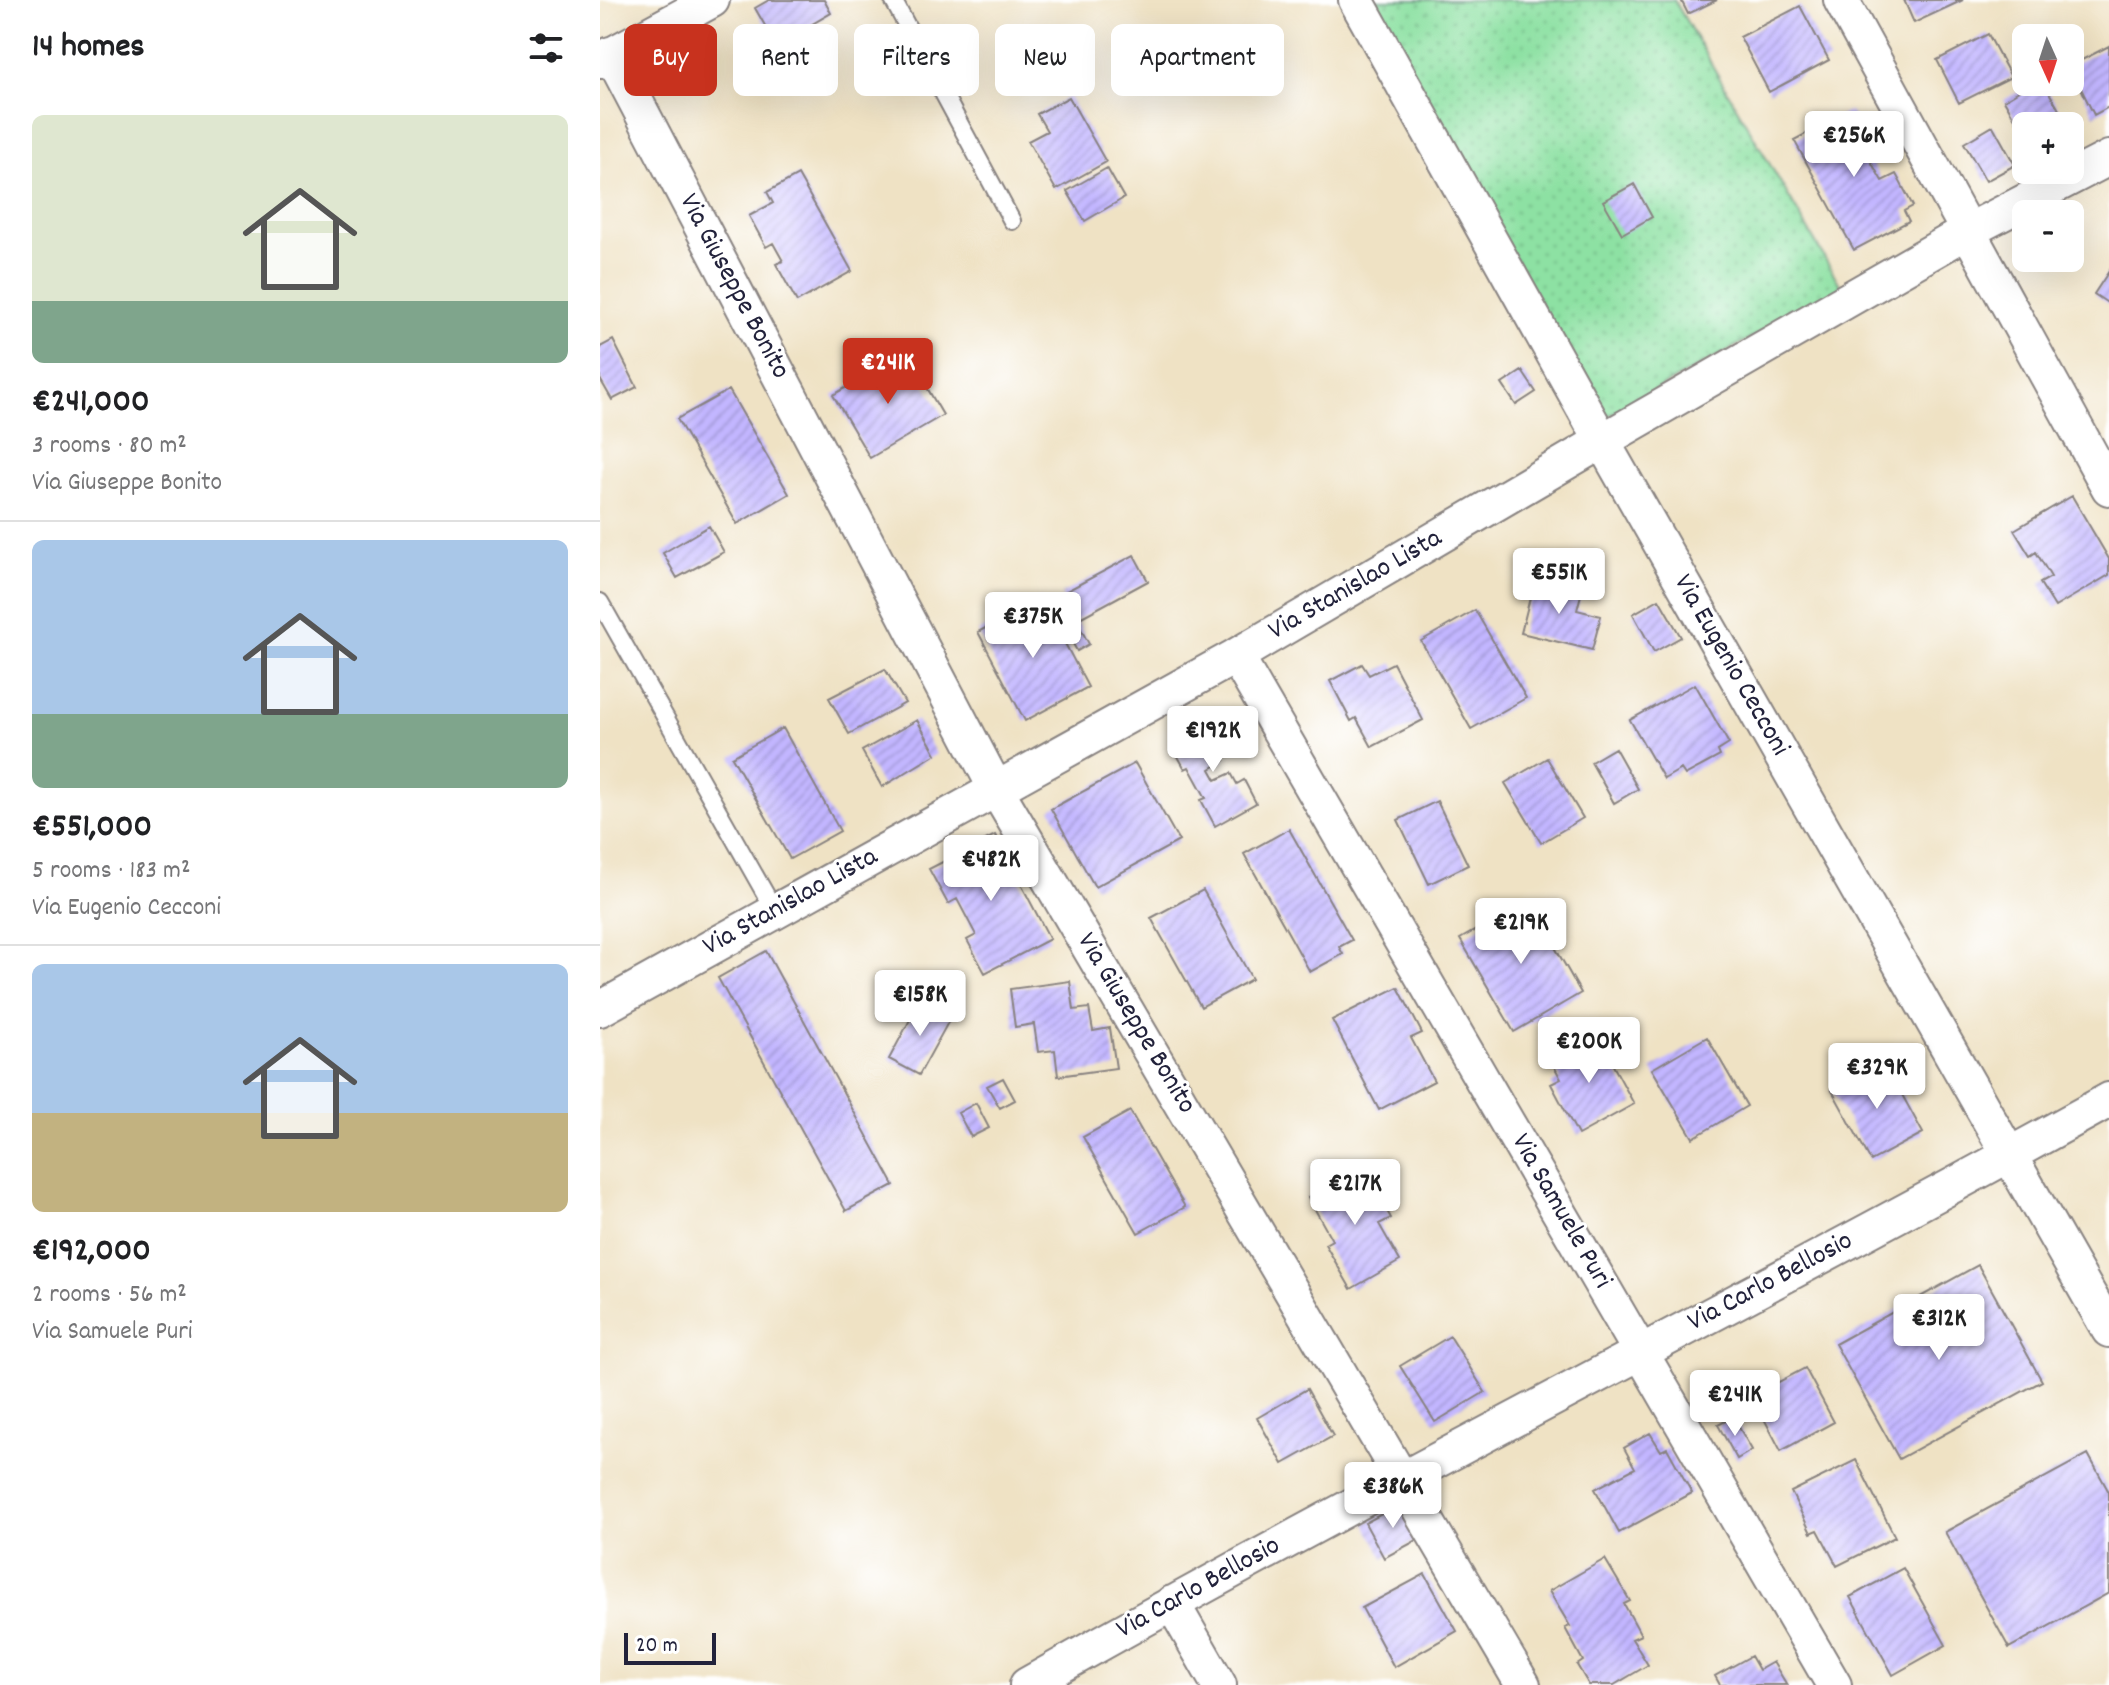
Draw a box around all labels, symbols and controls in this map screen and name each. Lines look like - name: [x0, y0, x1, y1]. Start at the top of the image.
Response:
- text: 14 homes: [32, 24, 145, 73]
- chip: Buy: [624, 24, 717, 96]
- chip: Rent: [733, 24, 838, 96]
- chip: Filters: [854, 24, 979, 96]
- chip: New: [995, 24, 1095, 96]
- chip: Apartment: [1111, 24, 1284, 96]
- north arrow: [2012, 24, 2084, 96]
- map controls: [2012, 24, 2084, 272]
- icon: filters: [524, 26, 568, 70]
- pin: €256K: [1798, 111, 1910, 179]
- button: +: [2012, 112, 2084, 184]
- text: €256K: [1823, 118, 1885, 155]
- icon: home: [228, 167, 372, 311]
- street label: Via Giuseppe Bonito: [667, 187, 799, 387]
- button: −: [2012, 200, 2084, 272]
- pin: €241K: [832, 338, 944, 406]
- text: €241K: [861, 345, 915, 382]
- text: €241,000: [32, 379, 149, 428]
- text: 3 rooms · 80 m²: [32, 428, 187, 465]
- text: Via Giuseppe Bonito: [32, 465, 222, 502]
- street label: Via Stanislao Lista: [1262, 520, 1451, 652]
- pin: €551K: [1503, 548, 1615, 616]
- text: €551K: [1531, 555, 1587, 592]
- street label: Via Eugenio Cecconi: [1662, 568, 1798, 764]
- icon: home: [228, 592, 372, 736]
- pin: €375K: [977, 592, 1089, 660]
- text: €375K: [1003, 599, 1063, 636]
- pin: €192K: [1157, 706, 1269, 774]
- text: €192K: [1185, 713, 1241, 750]
- text: €551,000: [32, 804, 152, 853]
- pin: €482K: [935, 835, 1047, 903]
- street label: Via Stanislao Lista: [696, 838, 886, 968]
- text: €482K: [961, 842, 1021, 879]
- text: 5 rooms · 183 m²: [32, 853, 190, 890]
- text: Via Eugenio Cecconi: [32, 890, 221, 927]
- pin: €219K: [1465, 898, 1577, 966]
- text: €219K: [1493, 905, 1549, 942]
- street label: Via Giuseppe Bonito: [1065, 926, 1205, 1122]
- pin: €158K: [864, 970, 976, 1038]
- text: €158K: [893, 977, 947, 1014]
- icon: home: [228, 1016, 372, 1160]
- pin: €200K: [1533, 1017, 1645, 1085]
- text: €200K: [1556, 1024, 1622, 1061]
- pin: €329K: [1821, 1043, 1933, 1111]
- text: €329K: [1846, 1050, 1908, 1087]
- street label: Via Samuele Puri: [1499, 1127, 1621, 1297]
- pin: €217K: [1299, 1159, 1411, 1227]
- text: €217K: [1328, 1166, 1382, 1203]
- street label: Via Carlo Bellosio: [1681, 1223, 1861, 1343]
- text: €192,000: [32, 1228, 151, 1277]
- text: 2 rooms · 56 m²: [32, 1277, 187, 1314]
- pin: €312K: [1883, 1294, 1995, 1362]
- text: €312K: [1911, 1301, 1967, 1338]
- text: Via Samuele Puri: [32, 1314, 193, 1351]
- pin: €241K: [1679, 1370, 1791, 1438]
- text: €241K: [1708, 1377, 1762, 1414]
- pin: €386K: [1337, 1462, 1449, 1530]
- text: €386K: [1362, 1469, 1424, 1506]
- street label: Via Carlo Bellosio: [1110, 1527, 1288, 1651]
- scale bar: [624, 1629, 716, 1665]
- text: 20 m: [636, 1631, 678, 1662]

